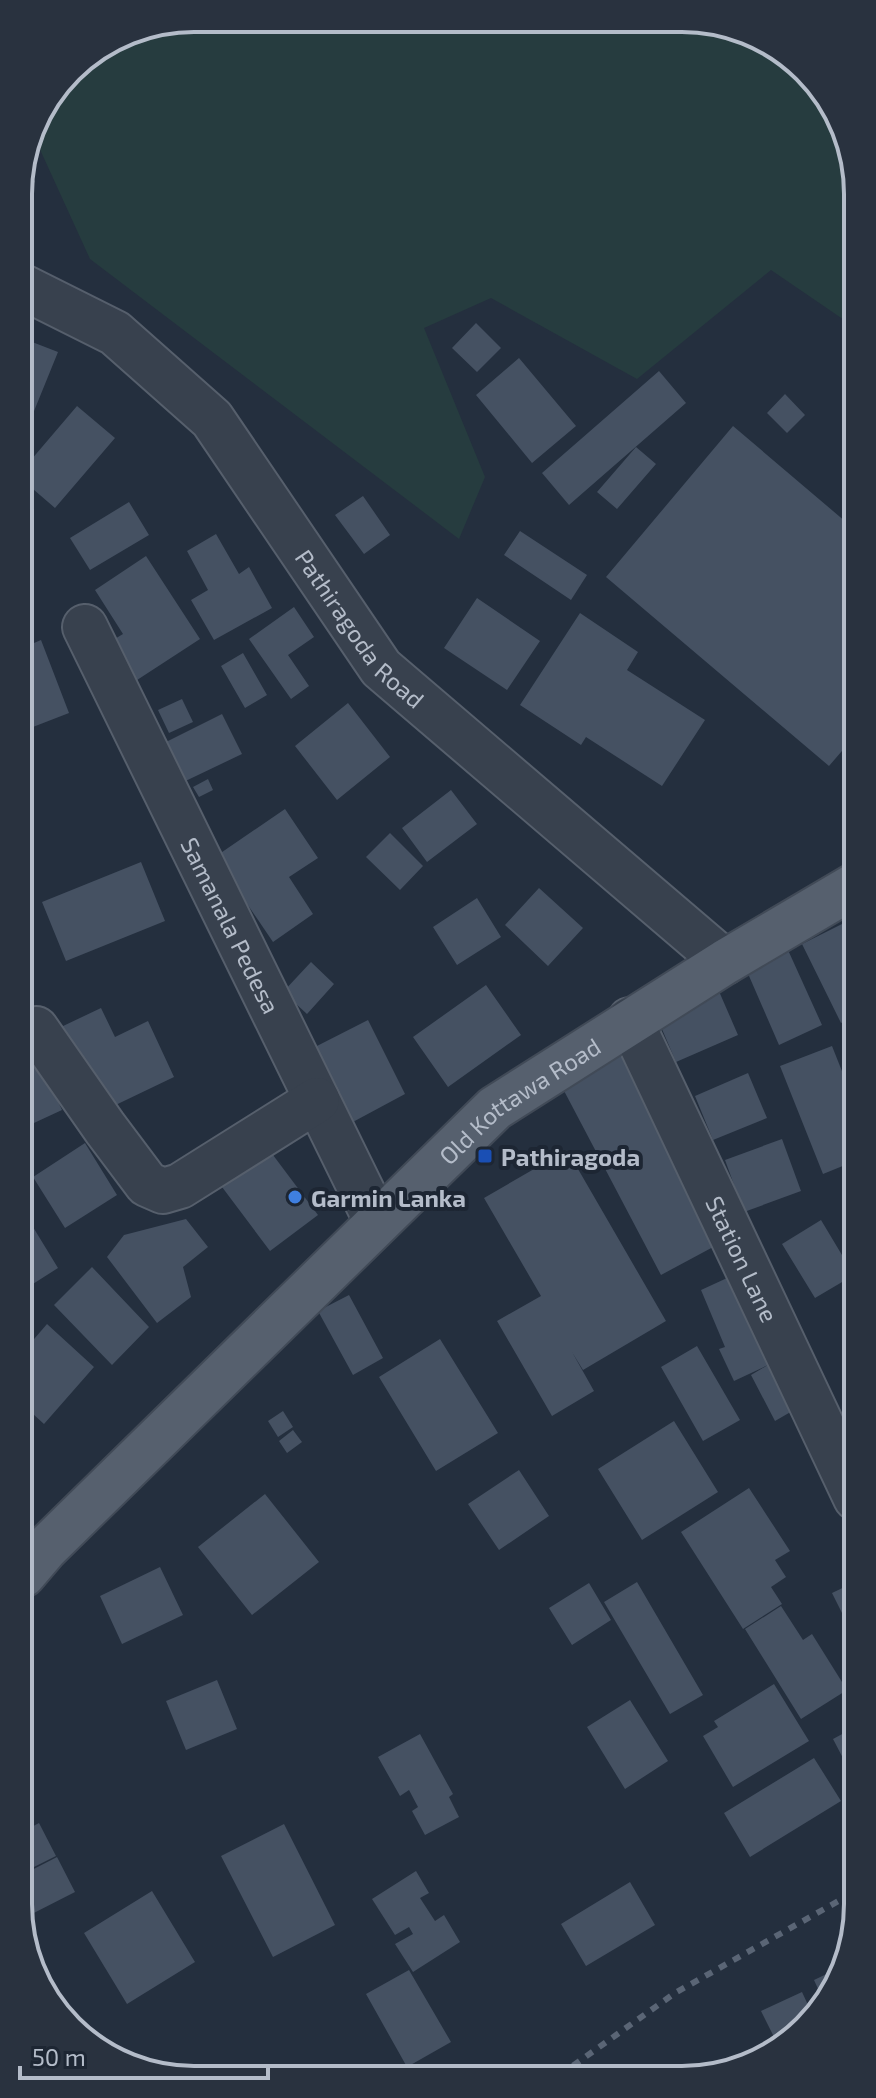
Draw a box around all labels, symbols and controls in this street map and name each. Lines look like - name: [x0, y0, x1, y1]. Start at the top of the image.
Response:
- street label: Pathiragoda Road: [290, 543, 431, 713]
- street label: Samanala Pedesa: [176, 832, 287, 1018]
- street label: Old Kottawa Road: [432, 1031, 605, 1170]
- place label: Pathiragoda: [501, 1142, 640, 1171]
- marker: Pathiragoda: [476, 1147, 494, 1165]
- place label: Garmin Lanka: [311, 1183, 466, 1212]
- marker: Garmin Lanka: [286, 1188, 304, 1206]
- street label: Station Lane: [701, 1191, 785, 1326]
- scale bar: [20, 2030, 268, 2080]
- text: 50 m: [32, 2042, 86, 2071]

